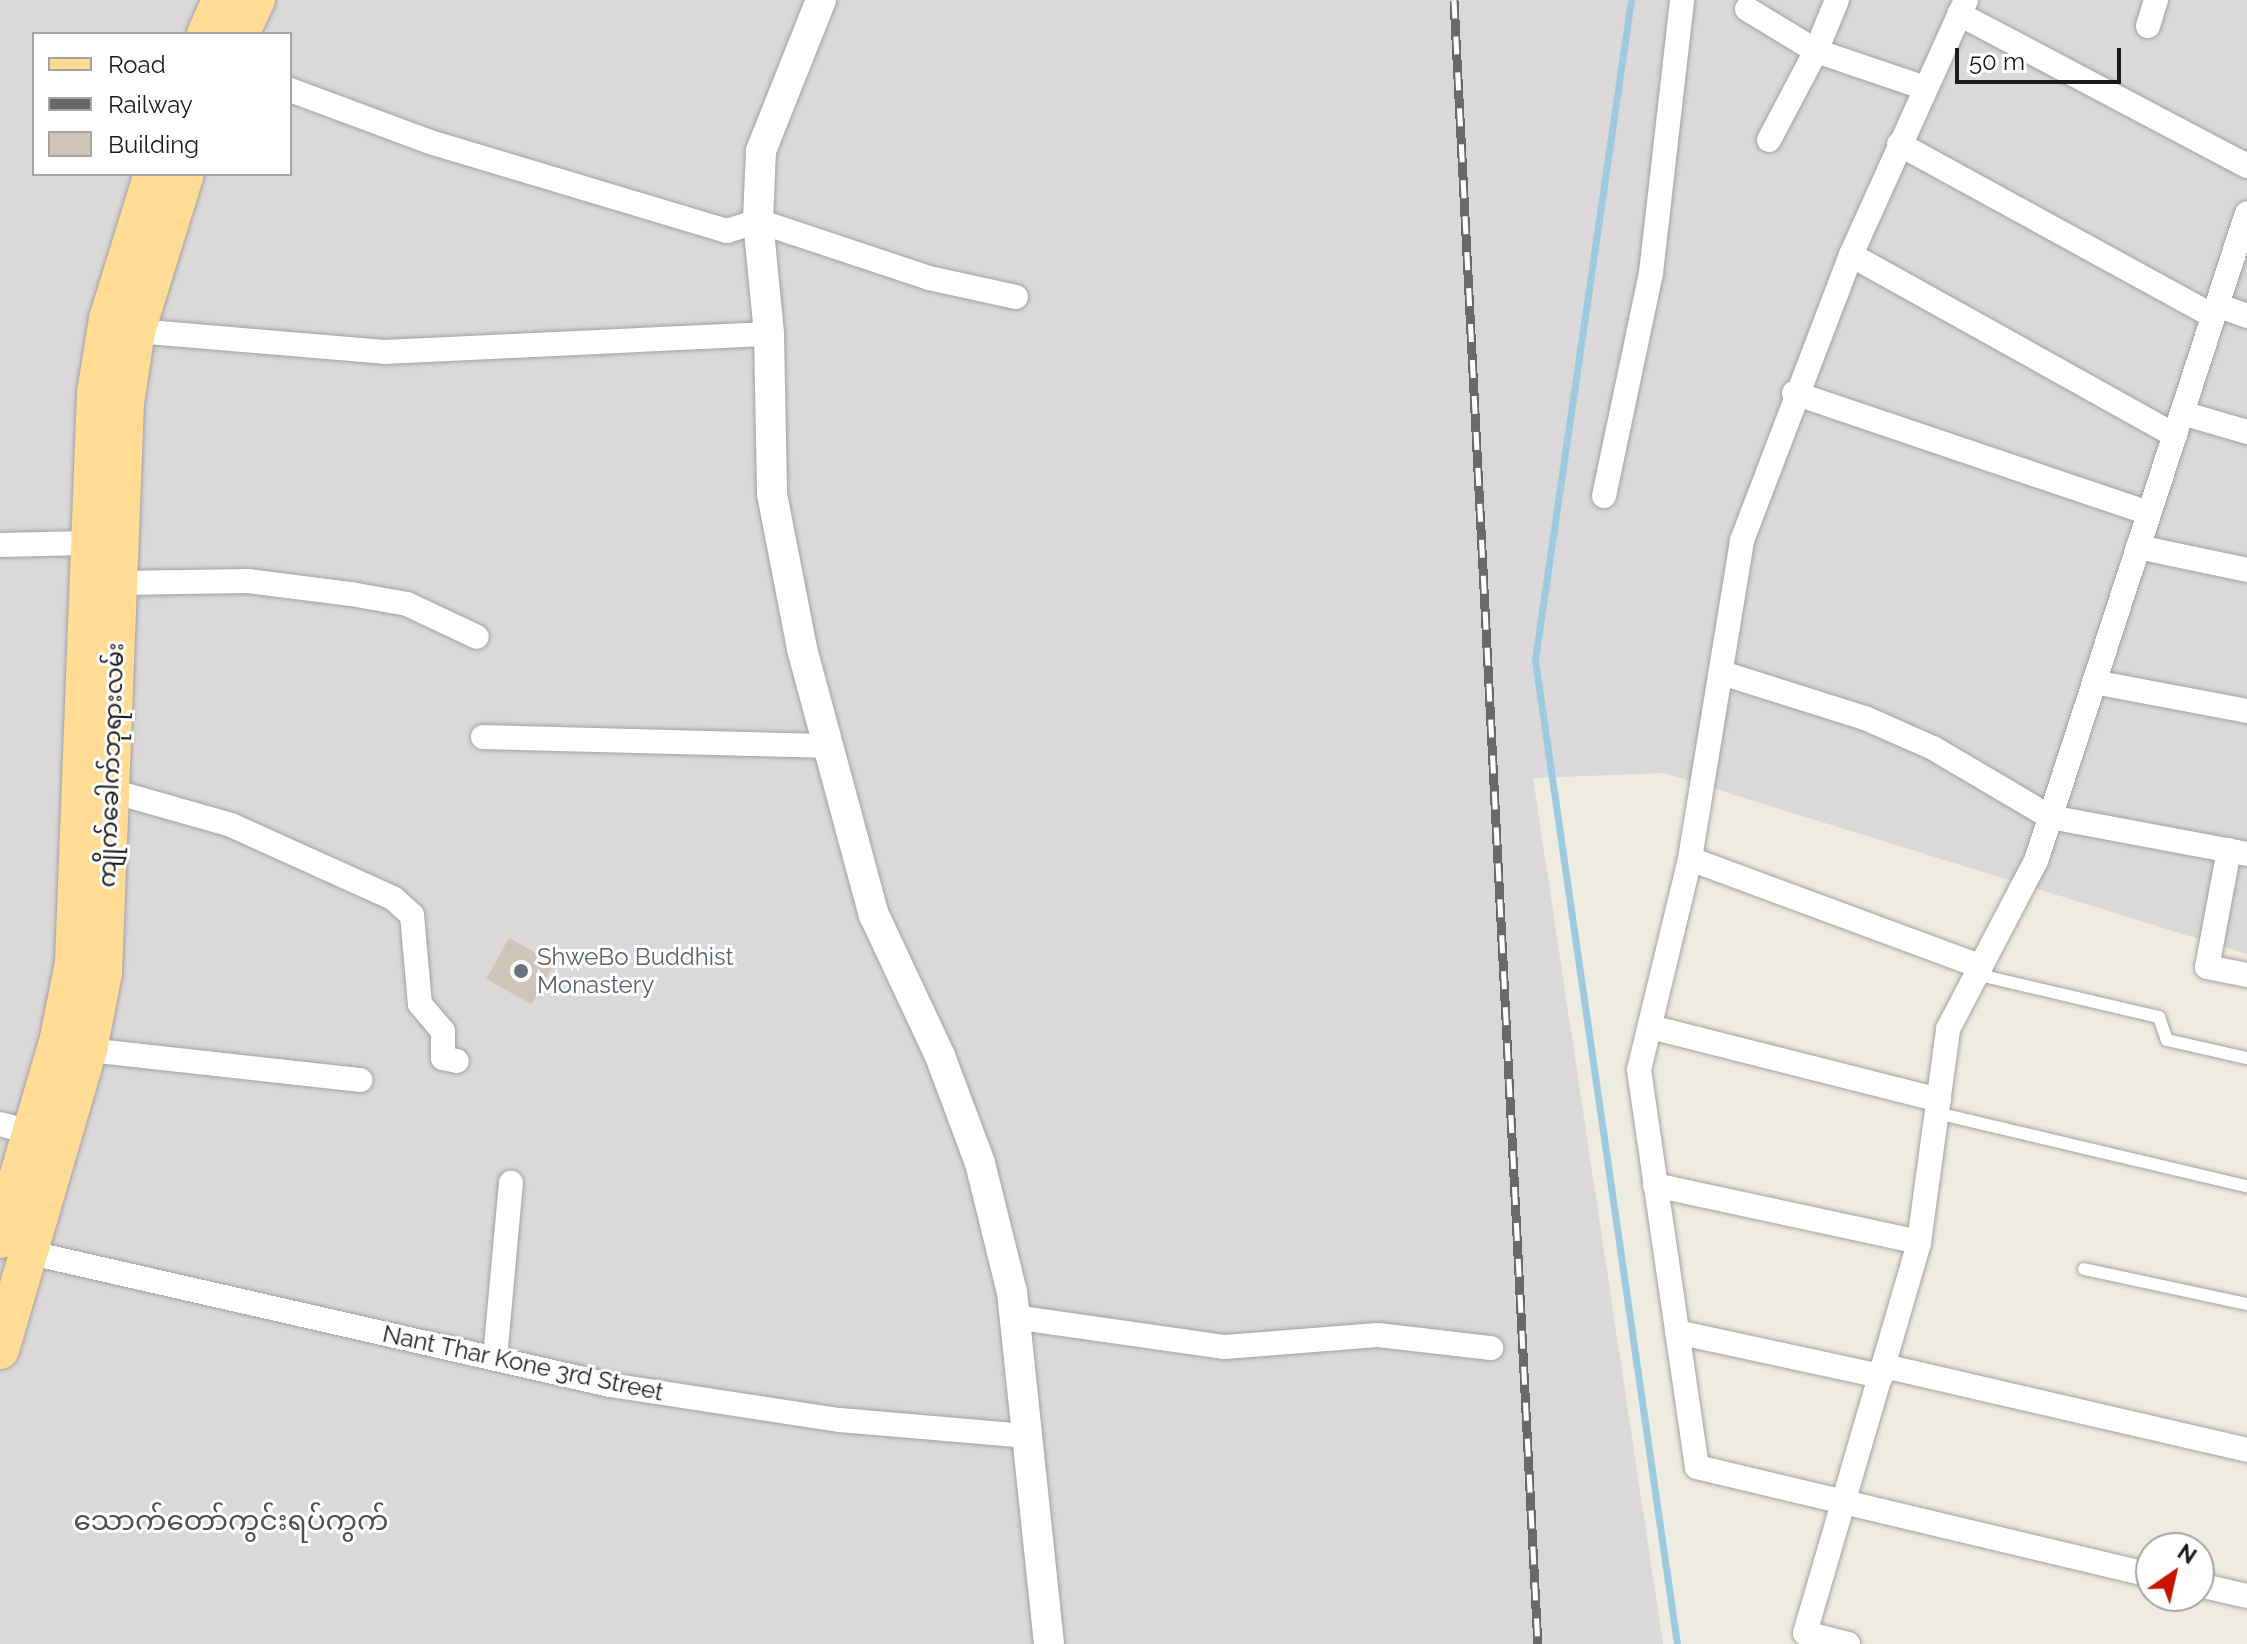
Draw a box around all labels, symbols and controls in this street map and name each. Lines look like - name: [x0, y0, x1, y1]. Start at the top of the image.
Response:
- legend: [32, 32, 292, 176]
- scale bar: [1959, 32, 2125, 82]
- text: 50 m: [1969, 47, 2025, 76]
- text: Road: [108, 50, 166, 79]
- text: Railway: [108, 90, 193, 119]
- text: Building: [108, 130, 199, 159]
- street label: ကျိုက်ခေါက်ဘုရားလမ်း: [92, 642, 130, 888]
- place label: ShweBo Buddhist Monastery: [537, 943, 734, 999]
- marker: ShweBo Buddhist Monastery: [512, 962, 530, 980]
- street label: Nant Thar Kone 3rd Street: [379, 1319, 667, 1407]
- district label: သောက်တော်ကွင်းရပ်ကွက်: [73, 1504, 389, 1538]
- north arrow: [2135, 1532, 2215, 1612]
- text: N: [2173, 1538, 2202, 1569]

